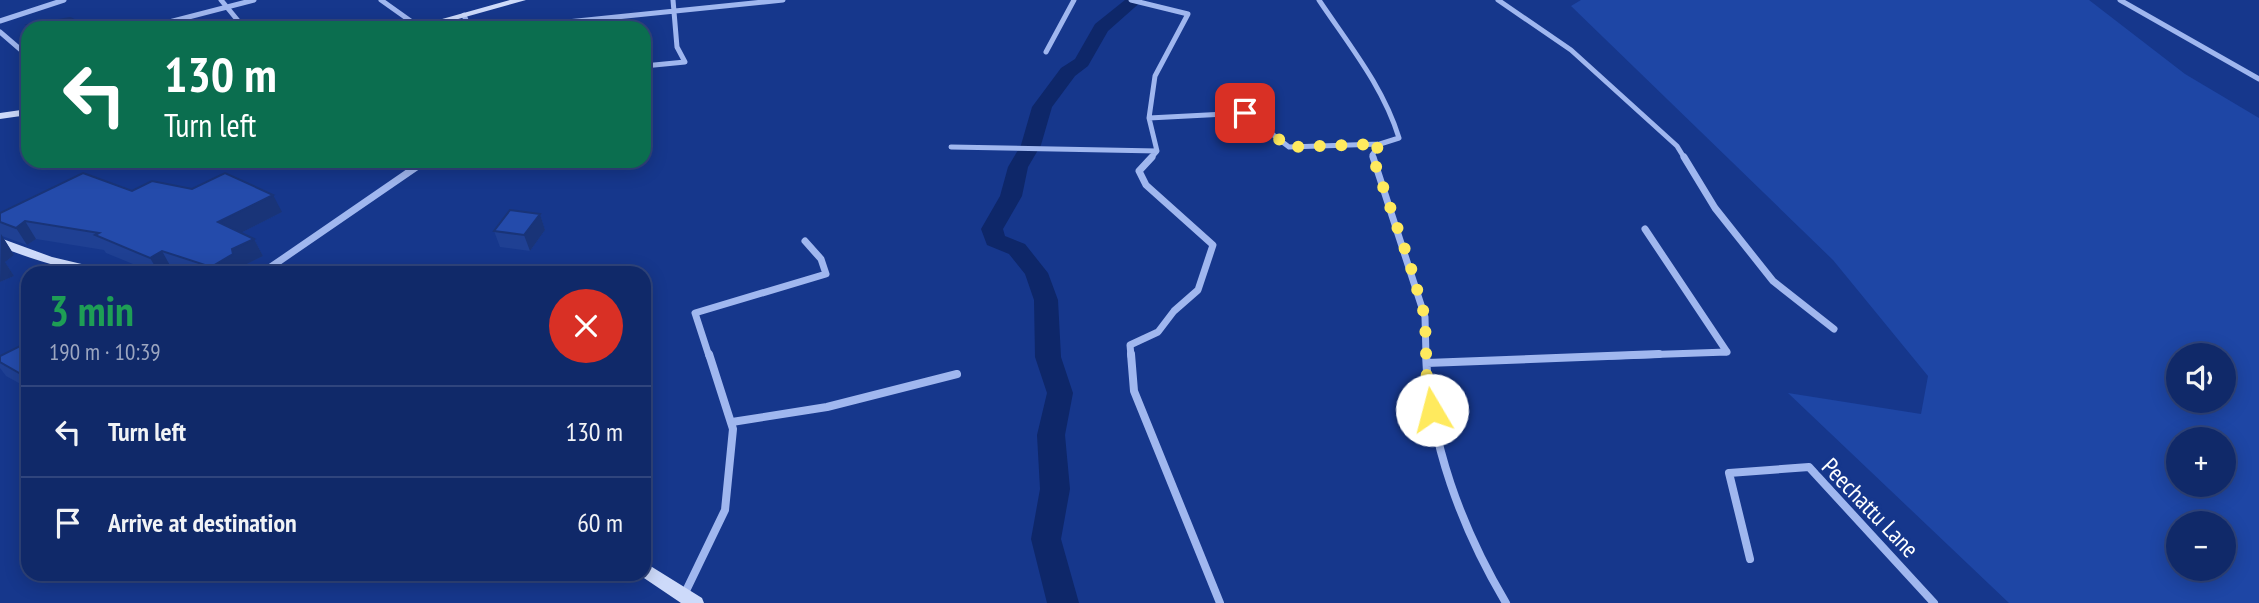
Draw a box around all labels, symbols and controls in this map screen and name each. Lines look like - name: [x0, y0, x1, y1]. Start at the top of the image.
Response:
- text: 130 m: [164, 42, 277, 106]
- icon: left: [49, 49, 140, 140]
- pin: [1215, 83, 1275, 143]
- icon: arrive: [1226, 94, 1264, 132]
- text: Turn left: [164, 104, 256, 146]
- text: 3 min: [49, 283, 134, 338]
- button: close: [549, 289, 623, 363]
- text: 190 m · 10:39: [49, 337, 161, 366]
- map controls: [2166, 343, 2236, 581]
- button: sound: [2166, 343, 2236, 413]
- position arrow: [1395, 373, 1469, 447]
- icon: left: [49, 413, 87, 451]
- text: Turn left: [108, 415, 186, 448]
- text: 130 m: [565, 415, 623, 448]
- button: +: [2166, 427, 2236, 497]
- street label: Peechattu Lane: [1815, 451, 1926, 564]
- icon: arrive: [49, 504, 87, 542]
- text: Arrive at destination: [108, 506, 297, 539]
- text: 60 m: [577, 506, 623, 539]
- button: −: [2166, 511, 2236, 581]

